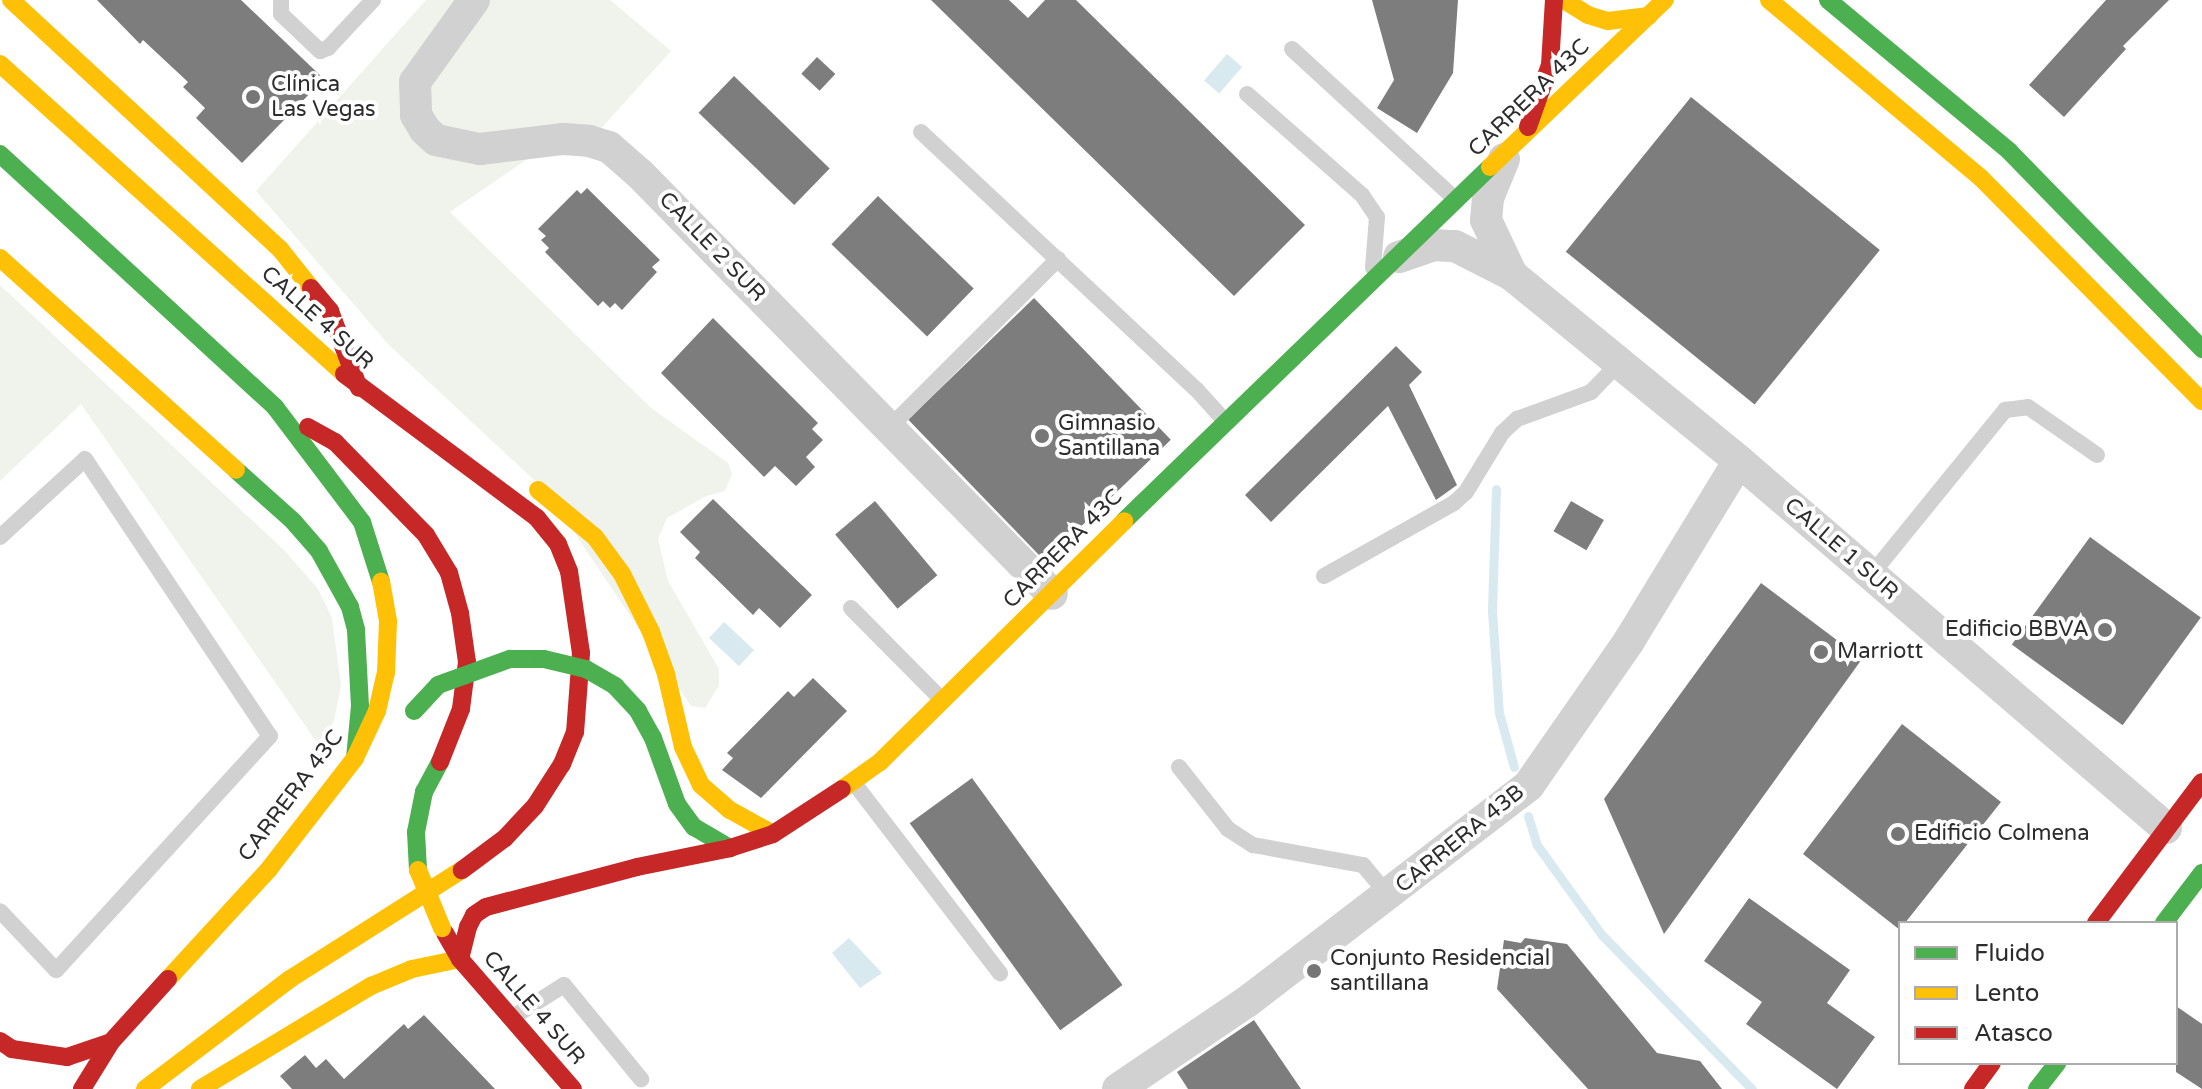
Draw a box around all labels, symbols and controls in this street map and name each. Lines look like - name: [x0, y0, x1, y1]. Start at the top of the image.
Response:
- street label: CARRERA 43C: [1463, 34, 1595, 162]
- place label: Clínica Las Vegas: [271, 71, 376, 122]
- marker: Clínica Las Vegas: [242, 86, 264, 108]
- street label: CALLE 2 SUR: [653, 187, 771, 307]
- street label: CALLE 4 SUR: [255, 261, 379, 375]
- place label: Gimnasio Santillana: [1058, 410, 1160, 462]
- marker: Gimnasio Santillana: [1033, 427, 1051, 445]
- street label: CARRERA 43C: [998, 484, 1128, 614]
- street label: CALLE 1 SUR: [1779, 492, 1903, 606]
- place label: Edificio BBVA: [1945, 617, 2089, 643]
- marker: Edificio BBVA: [2096, 621, 2114, 639]
- place label: Marriott: [1837, 639, 1923, 665]
- marker: Marriott: [1812, 643, 1830, 661]
- street label: CARRERA 43C: [233, 725, 349, 867]
- street label: CARRERA 43B: [1390, 779, 1530, 899]
- place label: Edificio Colmena: [1914, 821, 2090, 847]
- marker: Edificio Colmena: [1889, 825, 1907, 843]
- legend: [1898, 921, 2178, 1065]
- text: Fluido: [1974, 939, 2045, 968]
- place label: Conjunto Residencial santillana: [1330, 945, 1550, 996]
- street label: CALLE 4 SUR: [477, 946, 591, 1070]
- marker: Conjunto Residencial santillana: [1305, 962, 1323, 980]
- text: Lento: [1974, 979, 2039, 1008]
- text: Atasco: [1974, 1019, 2053, 1048]

